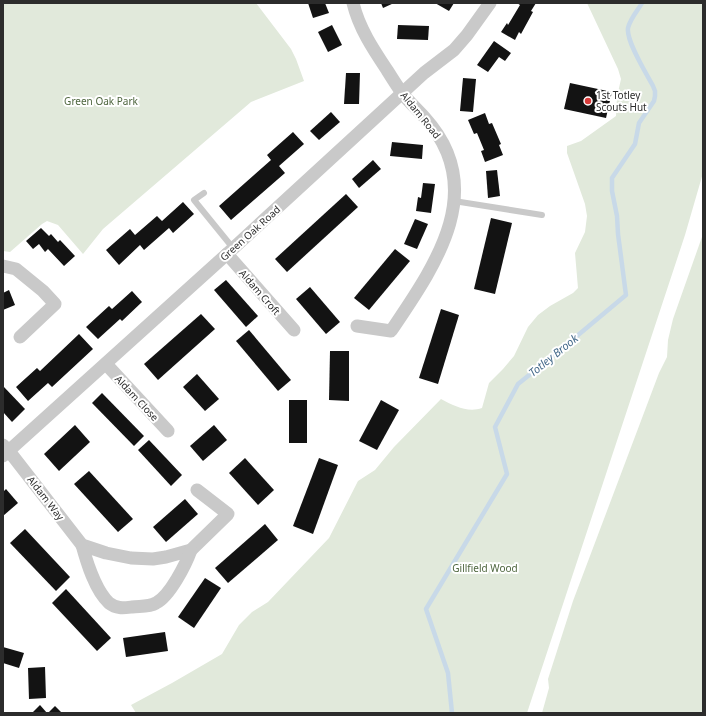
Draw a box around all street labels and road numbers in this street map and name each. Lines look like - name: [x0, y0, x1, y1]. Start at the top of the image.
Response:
- street label: Aldam Road: [398, 89, 444, 141]
- street label: Green Oak Road: [217, 202, 283, 264]
- street label: Aldam Croft: [236, 266, 284, 318]
- street label: Aldam Close: [112, 372, 162, 424]
- street label: Aldam Way: [24, 473, 68, 524]

